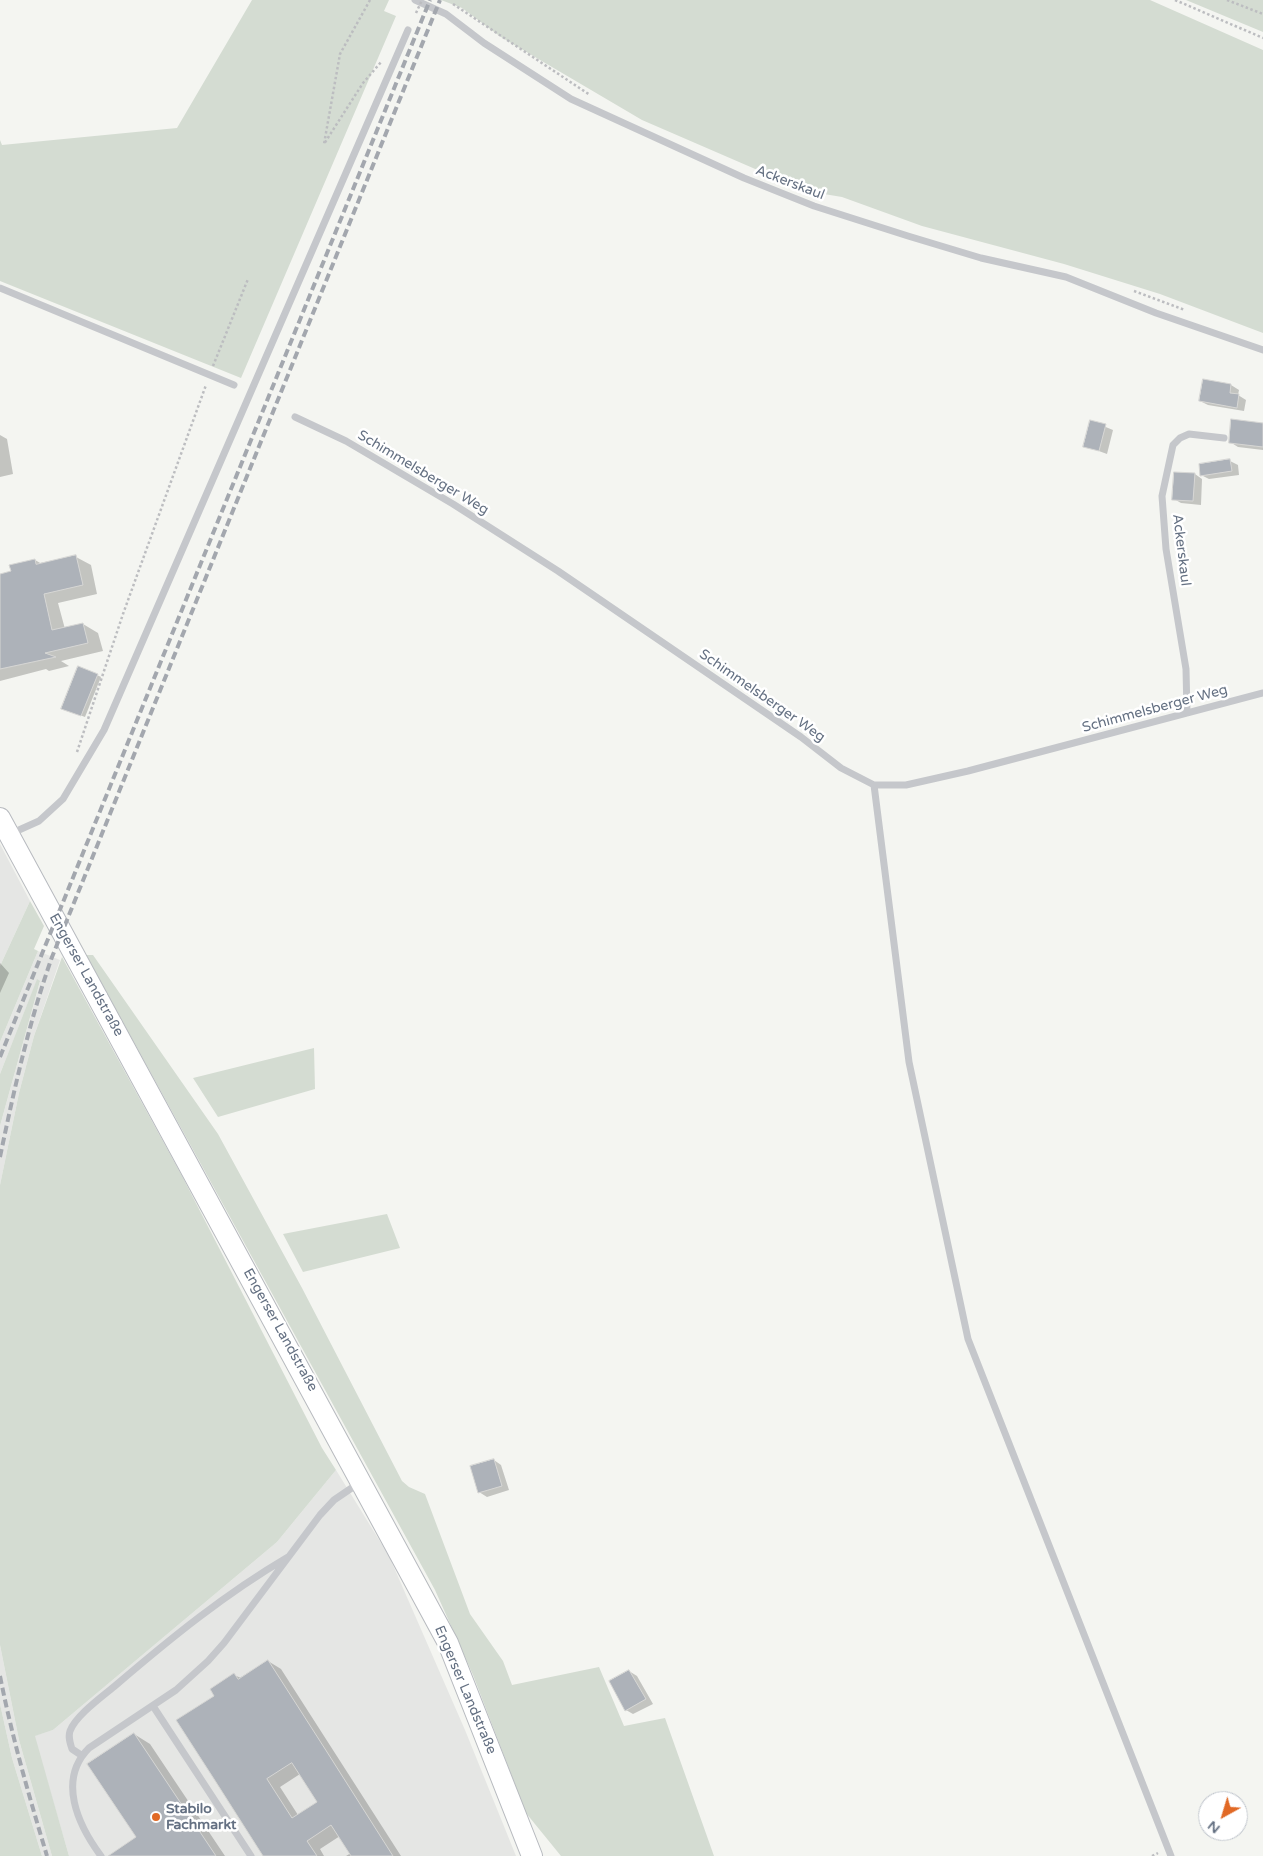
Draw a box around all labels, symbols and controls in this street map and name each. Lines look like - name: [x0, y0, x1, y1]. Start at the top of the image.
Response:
- street label: Ackerskaul: [753, 162, 827, 204]
- street label: Schimmelsberger Weg: [354, 427, 492, 519]
- street label: Ackerskaul: [1168, 513, 1194, 587]
- street label: Schimmelsberger Weg: [696, 646, 828, 746]
- street label: Schimmelsberger Weg: [1080, 681, 1230, 737]
- street label: Engerser Landstraße: [45, 911, 127, 1039]
- street label: Engerser Landstraße: [239, 1266, 321, 1394]
- street label: Engerser Landstraße: [430, 1623, 500, 1757]
- north arrow: [1198, 1791, 1248, 1841]
- place label: Stabilo Fachmarkt: [166, 1801, 236, 1834]
- marker: Stabilo Fachmarkt: [150, 1811, 162, 1823]
- text: N: [1204, 1817, 1224, 1837]

